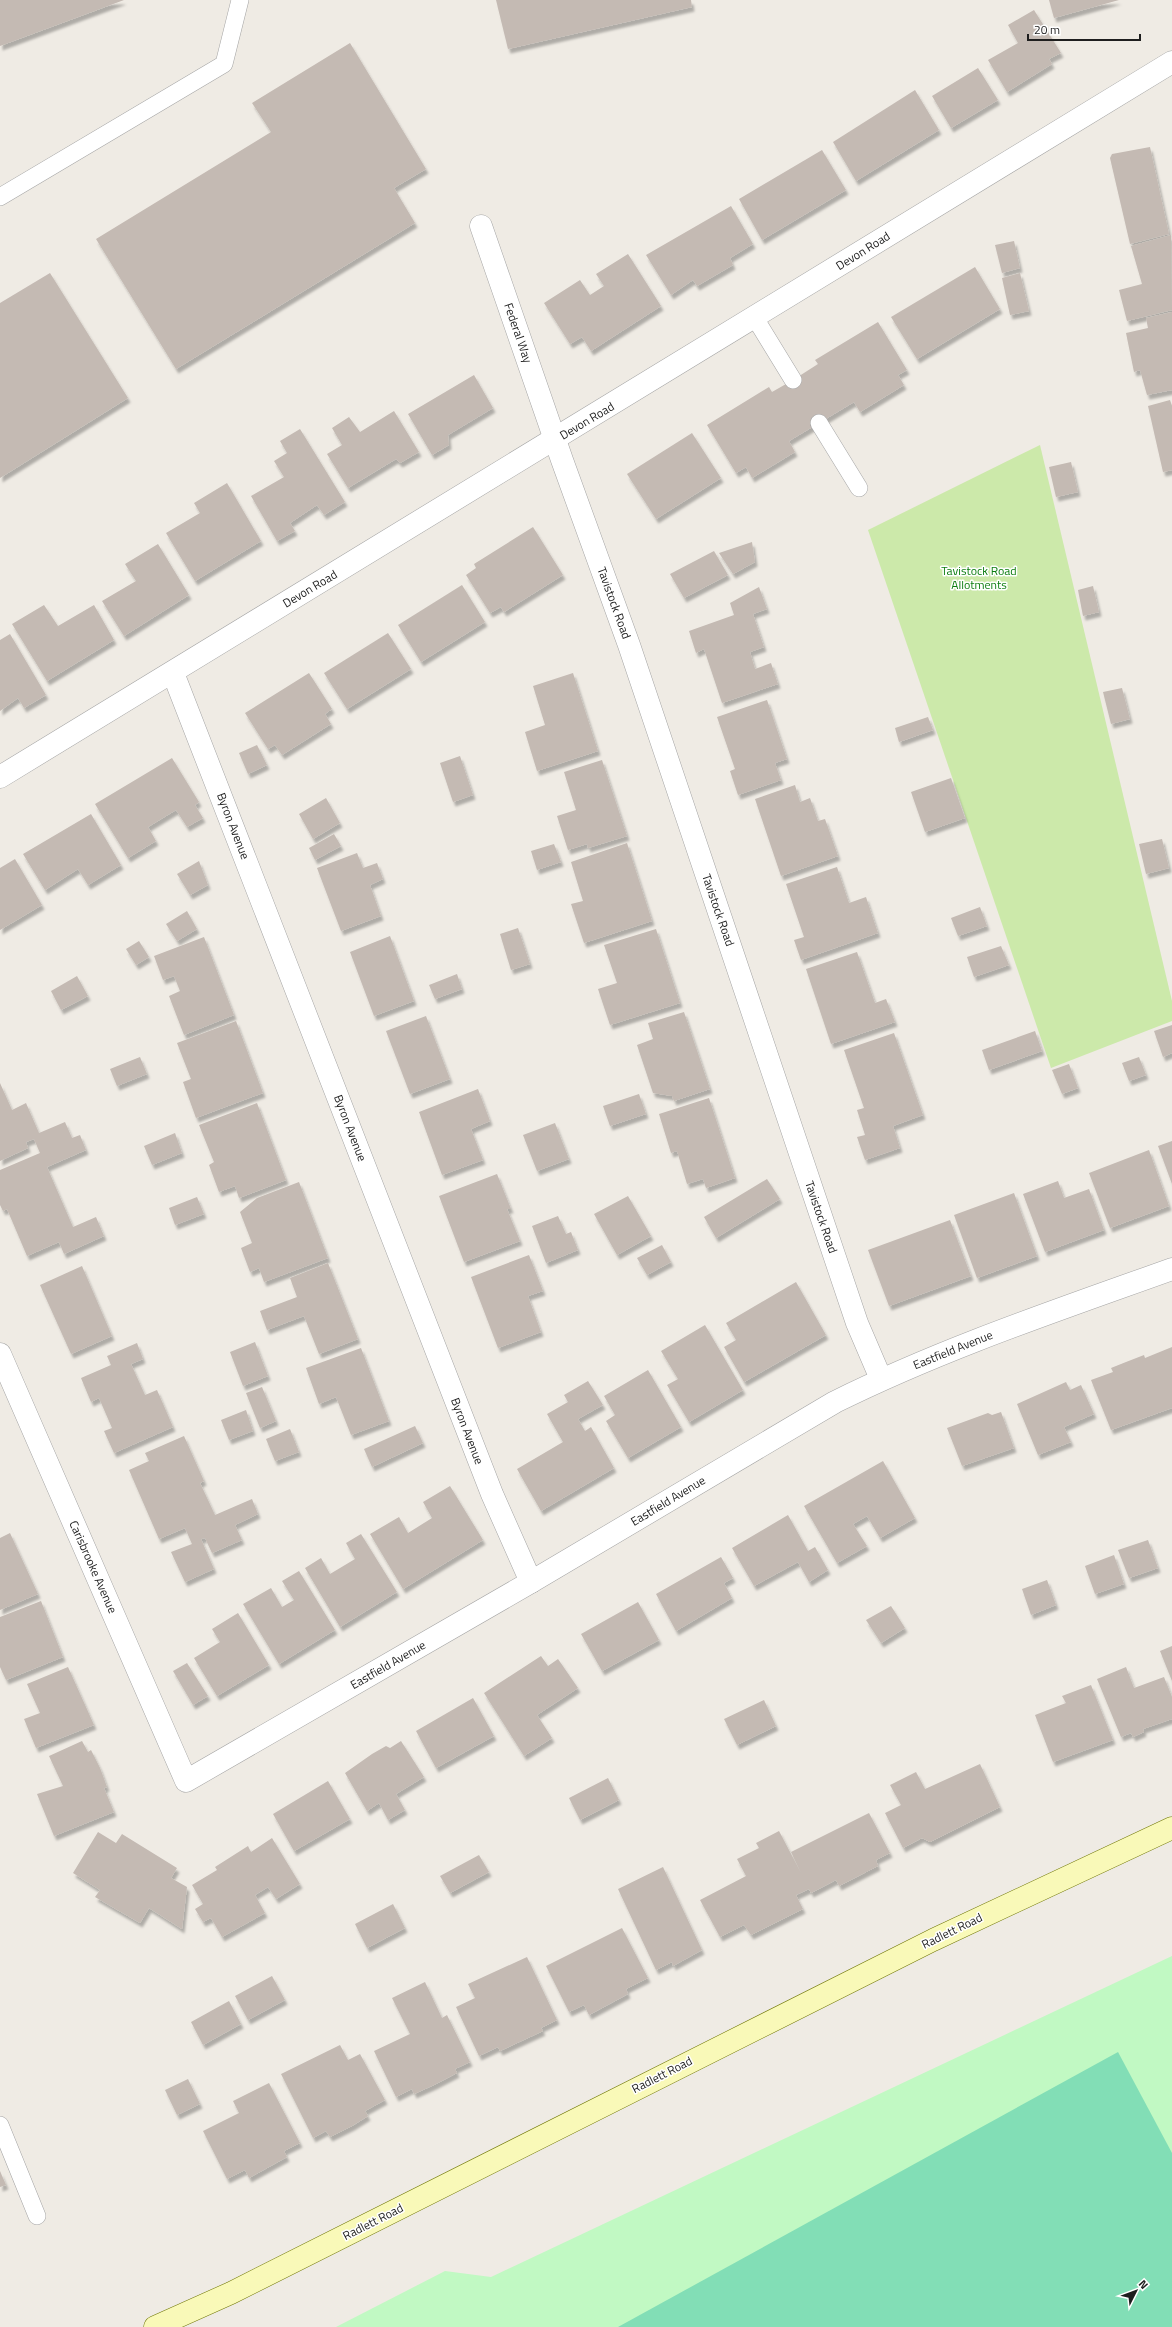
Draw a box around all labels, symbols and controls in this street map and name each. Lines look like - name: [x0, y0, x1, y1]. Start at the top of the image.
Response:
- scale bar: [1028, 16, 1140, 42]
- text: 20 m: [1034, 20, 1060, 39]
- street label: Devon Road: [832, 226, 894, 275]
- street label: Federal Way: [499, 300, 538, 366]
- street label: Devon Road: [556, 397, 618, 444]
- park label: Tavistock Road Allotments: [941, 561, 1017, 594]
- street label: Tavistock Road: [593, 564, 636, 641]
- street label: Devon Road: [279, 565, 341, 612]
- street label: Byron Avenue: [212, 790, 255, 862]
- street label: Tavistock Road: [697, 871, 740, 949]
- street label: Byron Avenue: [329, 1092, 372, 1164]
- street label: Tavistock Road: [800, 1178, 843, 1256]
- street label: Eastfield Avenue: [910, 1325, 996, 1374]
- street label: Byron Avenue: [446, 1395, 489, 1467]
- street label: Eastfield Avenue: [627, 1471, 709, 1530]
- street label: Carisbrooke Avenue: [64, 1517, 122, 1616]
- street label: Eastfield Avenue: [346, 1635, 429, 1694]
- street label: Radlett Road: [918, 1908, 985, 1953]
- street label: Radlett Road: [628, 2051, 695, 2098]
- street label: Radlett Road: [339, 2198, 406, 2245]
- north arrow: [1116, 2271, 1156, 2311]
- text: N: [1135, 2276, 1152, 2292]

